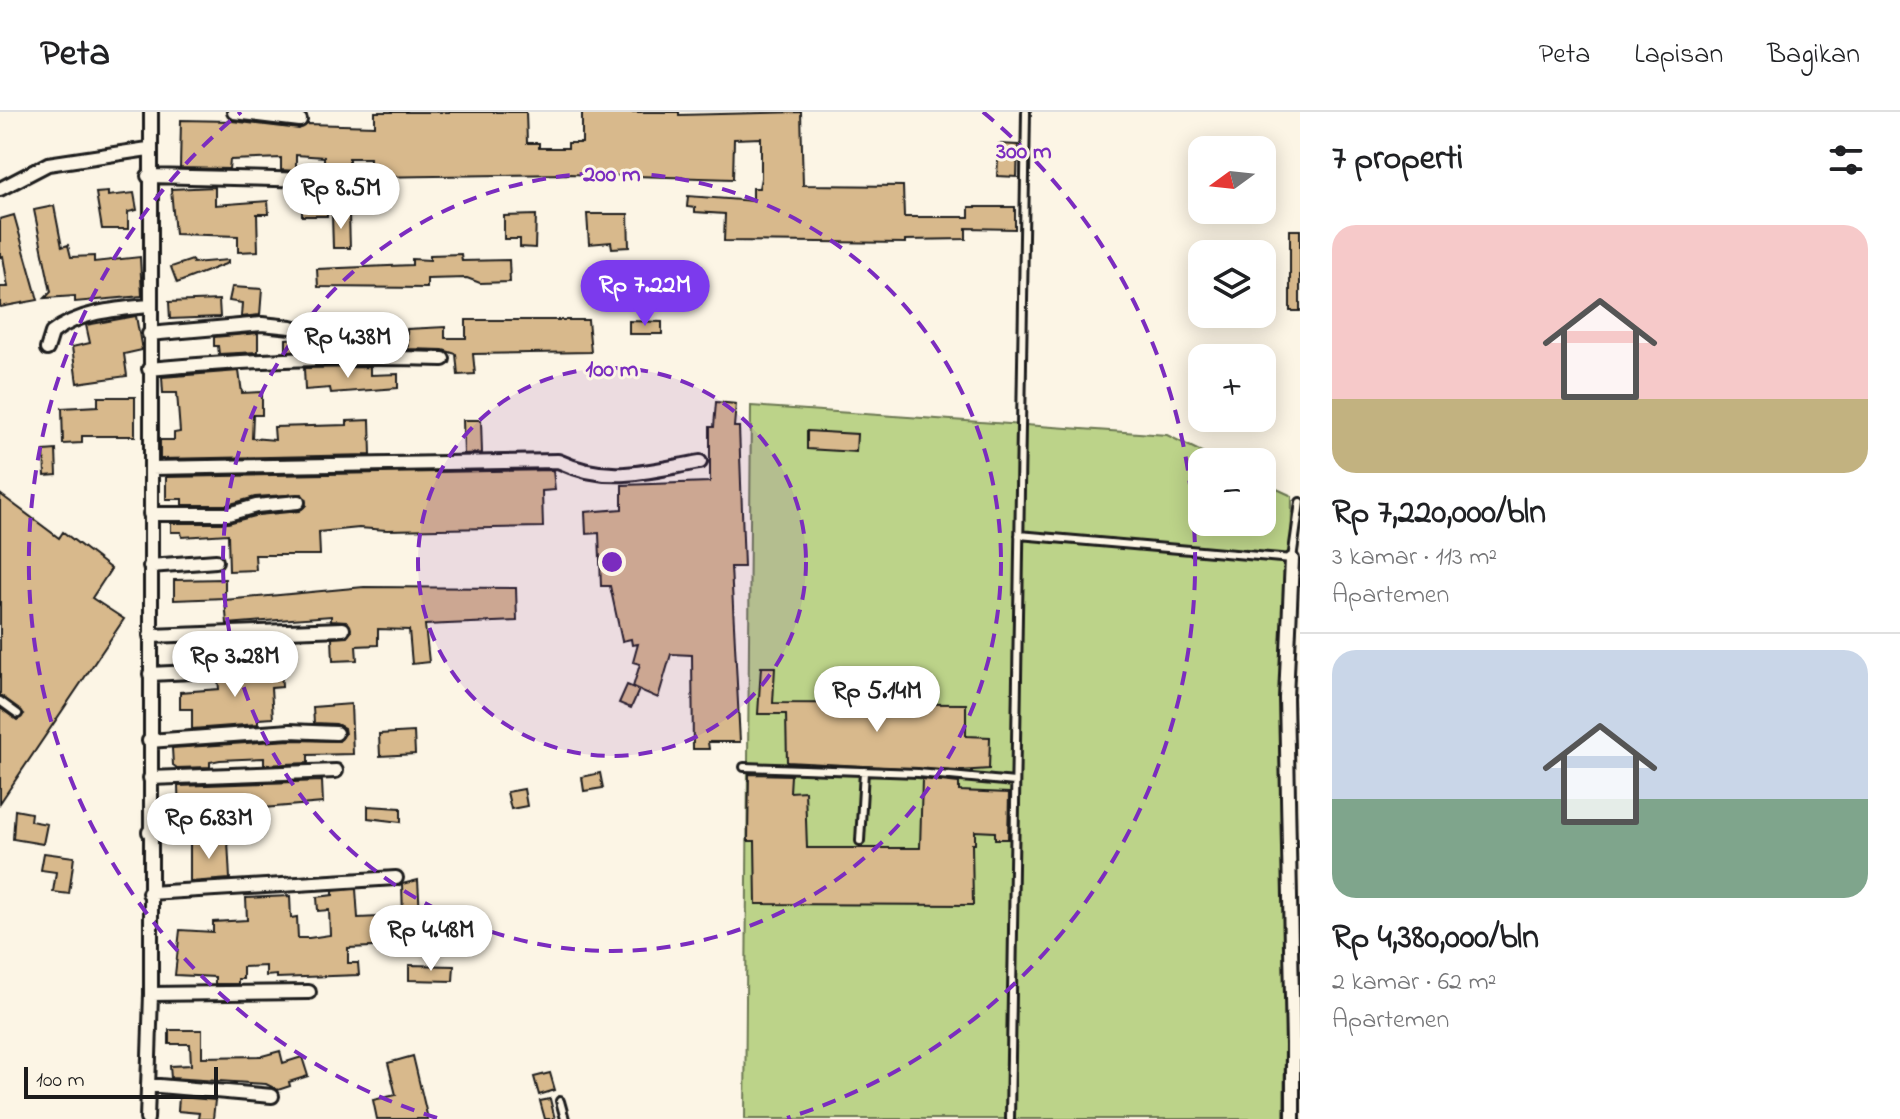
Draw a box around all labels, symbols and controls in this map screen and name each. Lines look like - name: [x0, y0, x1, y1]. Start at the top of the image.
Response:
- text: Peta: [40, 27, 110, 83]
- text: Peta: [1539, 35, 1590, 76]
- text: Lapisan: [1634, 35, 1723, 76]
- text: Bagikan: [1767, 35, 1860, 76]
- text: 300 m: [995, 135, 1052, 170]
- text: 7 properti: [1332, 135, 1463, 185]
- north arrow: [1188, 136, 1276, 224]
- map controls: [1188, 136, 1276, 536]
- icon: filters: [1824, 138, 1868, 182]
- text: 200 m: [582, 158, 641, 193]
- pin: Rp 8.5M: [267, 163, 415, 231]
- text: Rp 8.5M: [301, 170, 381, 208]
- button: layers: [1188, 240, 1276, 328]
- pin: Rp 7.22M: [562, 260, 728, 328]
- text: Rp 7.22M: [599, 267, 691, 305]
- icon: home: [1528, 277, 1672, 421]
- pin: Rp 4.38M: [265, 312, 431, 380]
- text: Rp 4.38M: [304, 319, 392, 357]
- button: +: [1188, 344, 1276, 432]
- text: 100 m: [586, 353, 639, 388]
- button: −: [1188, 448, 1276, 536]
- text: Rp 7,220,000/bln: [1332, 489, 1546, 539]
- text: 3 kamar · 113 m²: [1332, 539, 1497, 577]
- centre of rings: [598, 548, 626, 576]
- text: Apartemen: [1332, 577, 1449, 615]
- pin: Rp 3.28M: [152, 631, 318, 699]
- text: Rp 3.28M: [190, 638, 280, 676]
- pin: Rp 5.14M: [794, 666, 960, 734]
- text: Rp 5.14M: [832, 673, 922, 711]
- icon: home: [1528, 702, 1672, 846]
- pin: Rp 6.83M: [126, 793, 292, 861]
- text: Rp 6.83M: [165, 800, 253, 838]
- pin: Rp 4.48M: [348, 905, 514, 973]
- text: Rp 4.48M: [387, 912, 475, 950]
- text: Rp 4,380,000/bln: [1332, 914, 1539, 964]
- text: 2 kamar · 62 m²: [1332, 964, 1496, 1002]
- text: Apartemen: [1332, 1002, 1449, 1040]
- scale bar: [24, 1063, 218, 1099]
- text: 100 m: [36, 1065, 85, 1097]

